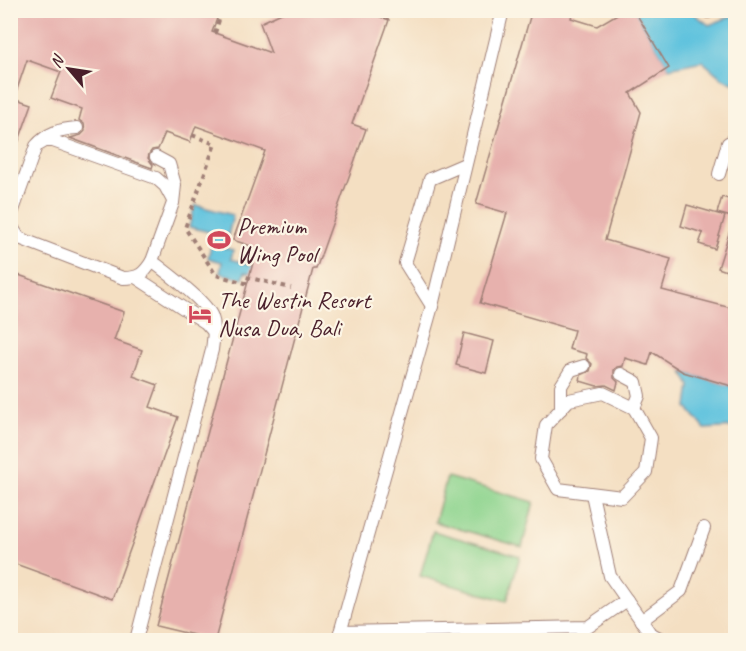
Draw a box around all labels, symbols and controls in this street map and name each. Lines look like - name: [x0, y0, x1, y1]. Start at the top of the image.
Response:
- north arrow: [39, 39, 99, 99]
- text: N: [46, 50, 69, 71]
- place label: Premium Wing Pool: [237, 211, 320, 269]
- sports icon: Premium Wing Pool: [206, 227, 232, 253]
- place label: The Westin Resort Nusa Dua, Bali: [218, 285, 372, 343]
- hotel icon: The Westin Resort Nusa Dua, Bali: [187, 301, 213, 327]

